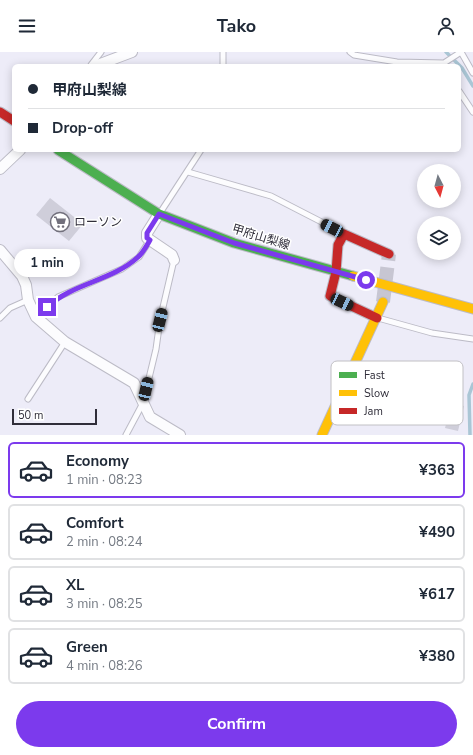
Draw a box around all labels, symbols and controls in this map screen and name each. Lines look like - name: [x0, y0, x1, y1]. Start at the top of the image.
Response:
- text: Tako: [217, 14, 256, 38]
- icon: menu: [16, 15, 38, 37]
- icon: person: [435, 15, 457, 37]
- text: 甲府山梨線: [52, 80, 127, 100]
- text: Drop-off: [52, 118, 113, 138]
- north arrow: [417, 164, 461, 208]
- map controls: [417, 164, 461, 260]
- supermarket icon: ローソン: [49, 211, 71, 233]
- place label: ローソン: [74, 214, 122, 230]
- button: layers: [417, 216, 461, 260]
- car: [319, 217, 345, 239]
- street label: 甲府山梨線: [230, 221, 292, 253]
- callout: 1 min: [14, 249, 80, 277]
- text: 1 min: [30, 254, 64, 272]
- route start: [357, 271, 375, 289]
- car: [329, 291, 355, 313]
- route end: [38, 298, 56, 316]
- car: [151, 307, 169, 333]
- legend: [331, 361, 463, 425]
- text: Fast: [364, 368, 385, 383]
- car: [137, 376, 155, 402]
- text: Slow: [364, 386, 389, 401]
- text: Jam: [363, 404, 383, 419]
- scale bar: [12, 407, 97, 426]
- text: 50 m: [18, 408, 43, 423]
- text: Economy: [66, 451, 129, 471]
- icon: car: [18, 452, 54, 488]
- text: ¥363: [419, 460, 455, 480]
- text: 1 min · 08:23: [66, 471, 142, 489]
- text: Comfort: [66, 513, 123, 533]
- icon: car: [18, 514, 54, 550]
- text: ¥490: [419, 522, 455, 542]
- text: 2 min · 08:24: [66, 533, 142, 551]
- text: XL: [66, 575, 85, 595]
- icon: car: [18, 576, 54, 612]
- text: ¥617: [419, 584, 455, 604]
- text: 3 min · 08:25: [66, 595, 142, 613]
- text: Green: [66, 637, 108, 657]
- icon: car: [18, 638, 54, 674]
- text: ¥380: [419, 646, 455, 666]
- text: 4 min · 08:26: [66, 657, 142, 675]
- button: Confirm: [16, 701, 457, 747]

